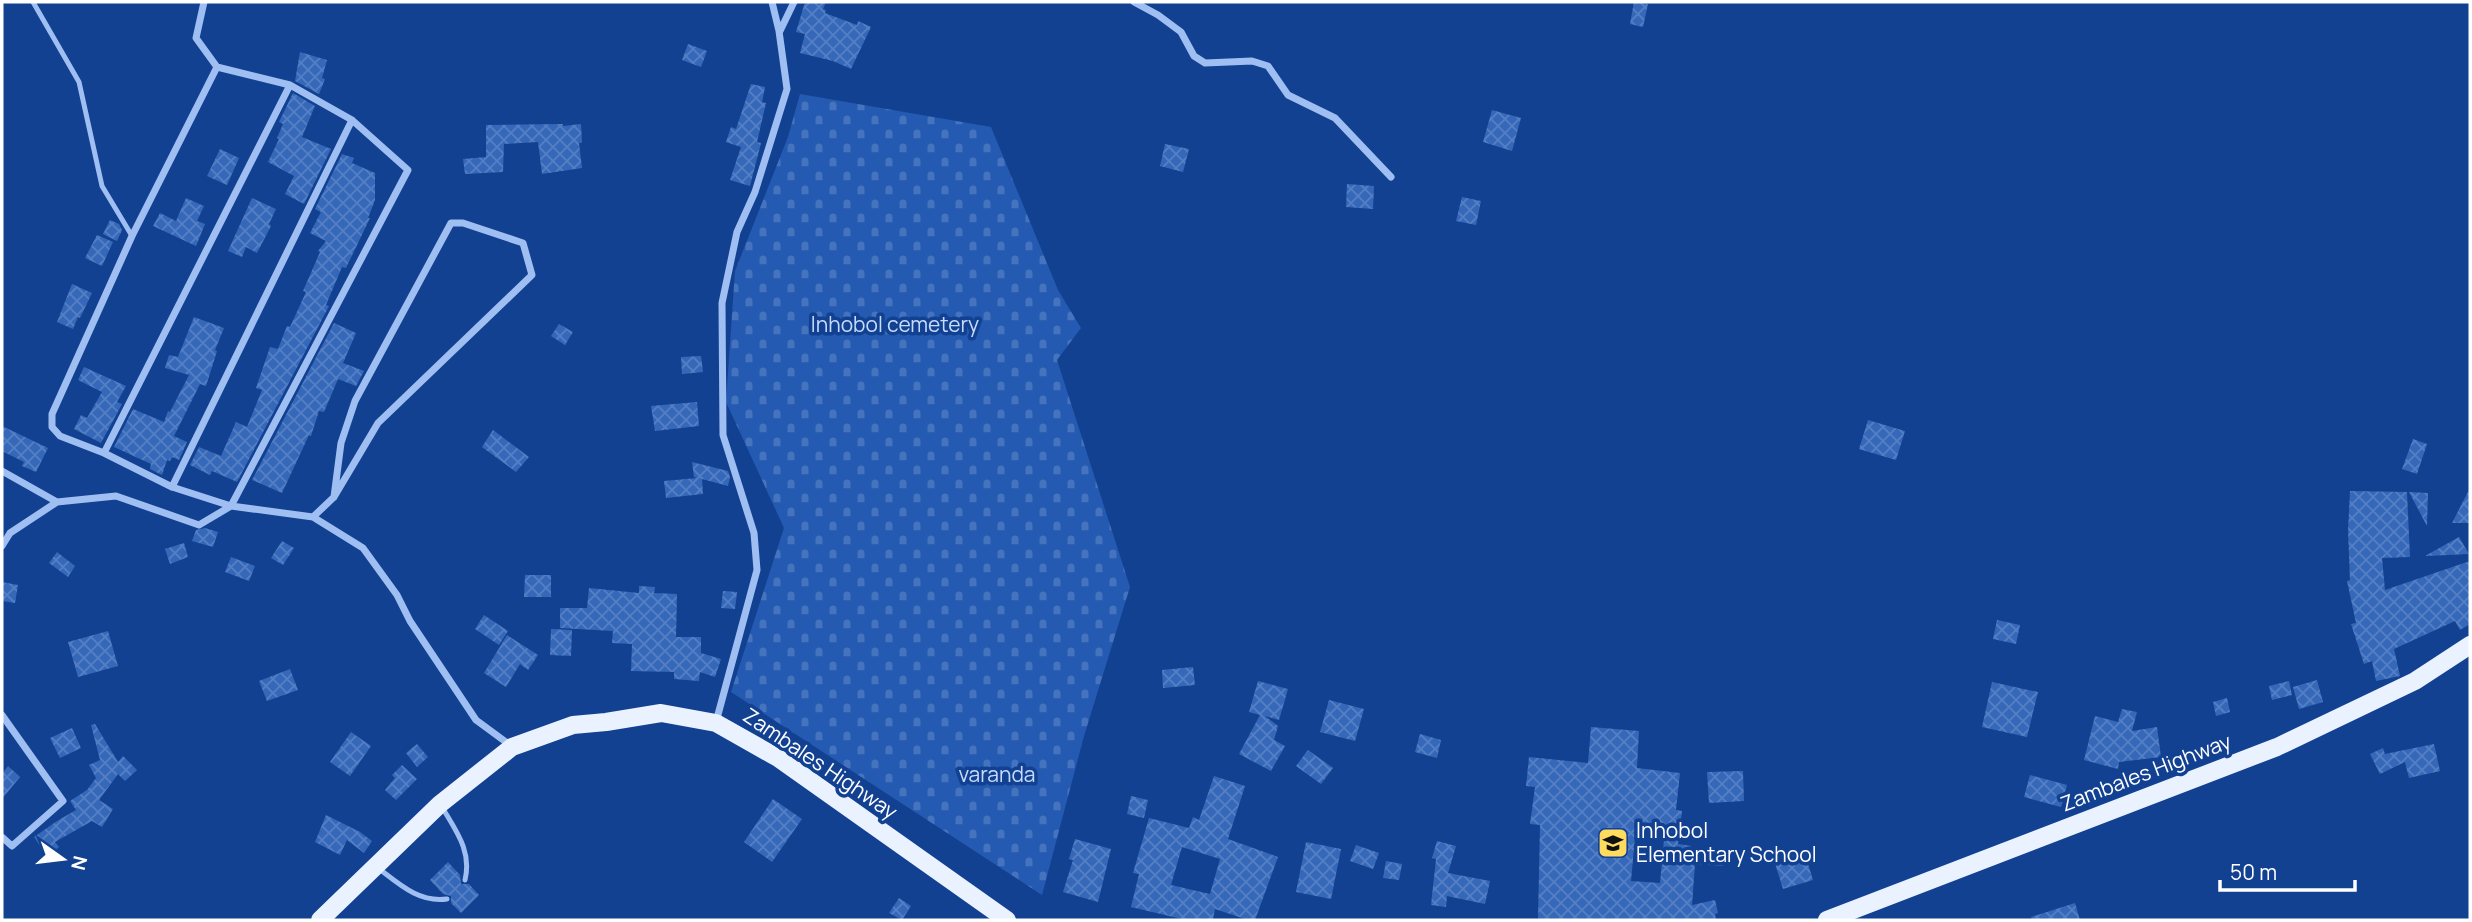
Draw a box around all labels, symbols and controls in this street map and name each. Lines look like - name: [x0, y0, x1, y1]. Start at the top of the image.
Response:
- park label: Inhobol cemetery: [811, 310, 979, 338]
- street label: Zambales Highway: [738, 701, 903, 825]
- street label: Zambales Highway: [2056, 727, 2235, 818]
- park label: varanda: [958, 760, 1036, 788]
- place label: Inhobol Elementary School: [1636, 816, 1817, 868]
- north arrow: [28, 824, 98, 894]
- school or university icon: Inhobol Elementary School: [1596, 826, 1630, 860]
- scale bar: [2220, 848, 2355, 892]
- text: N: [65, 853, 94, 873]
- text: 50 m: [2230, 858, 2277, 886]

